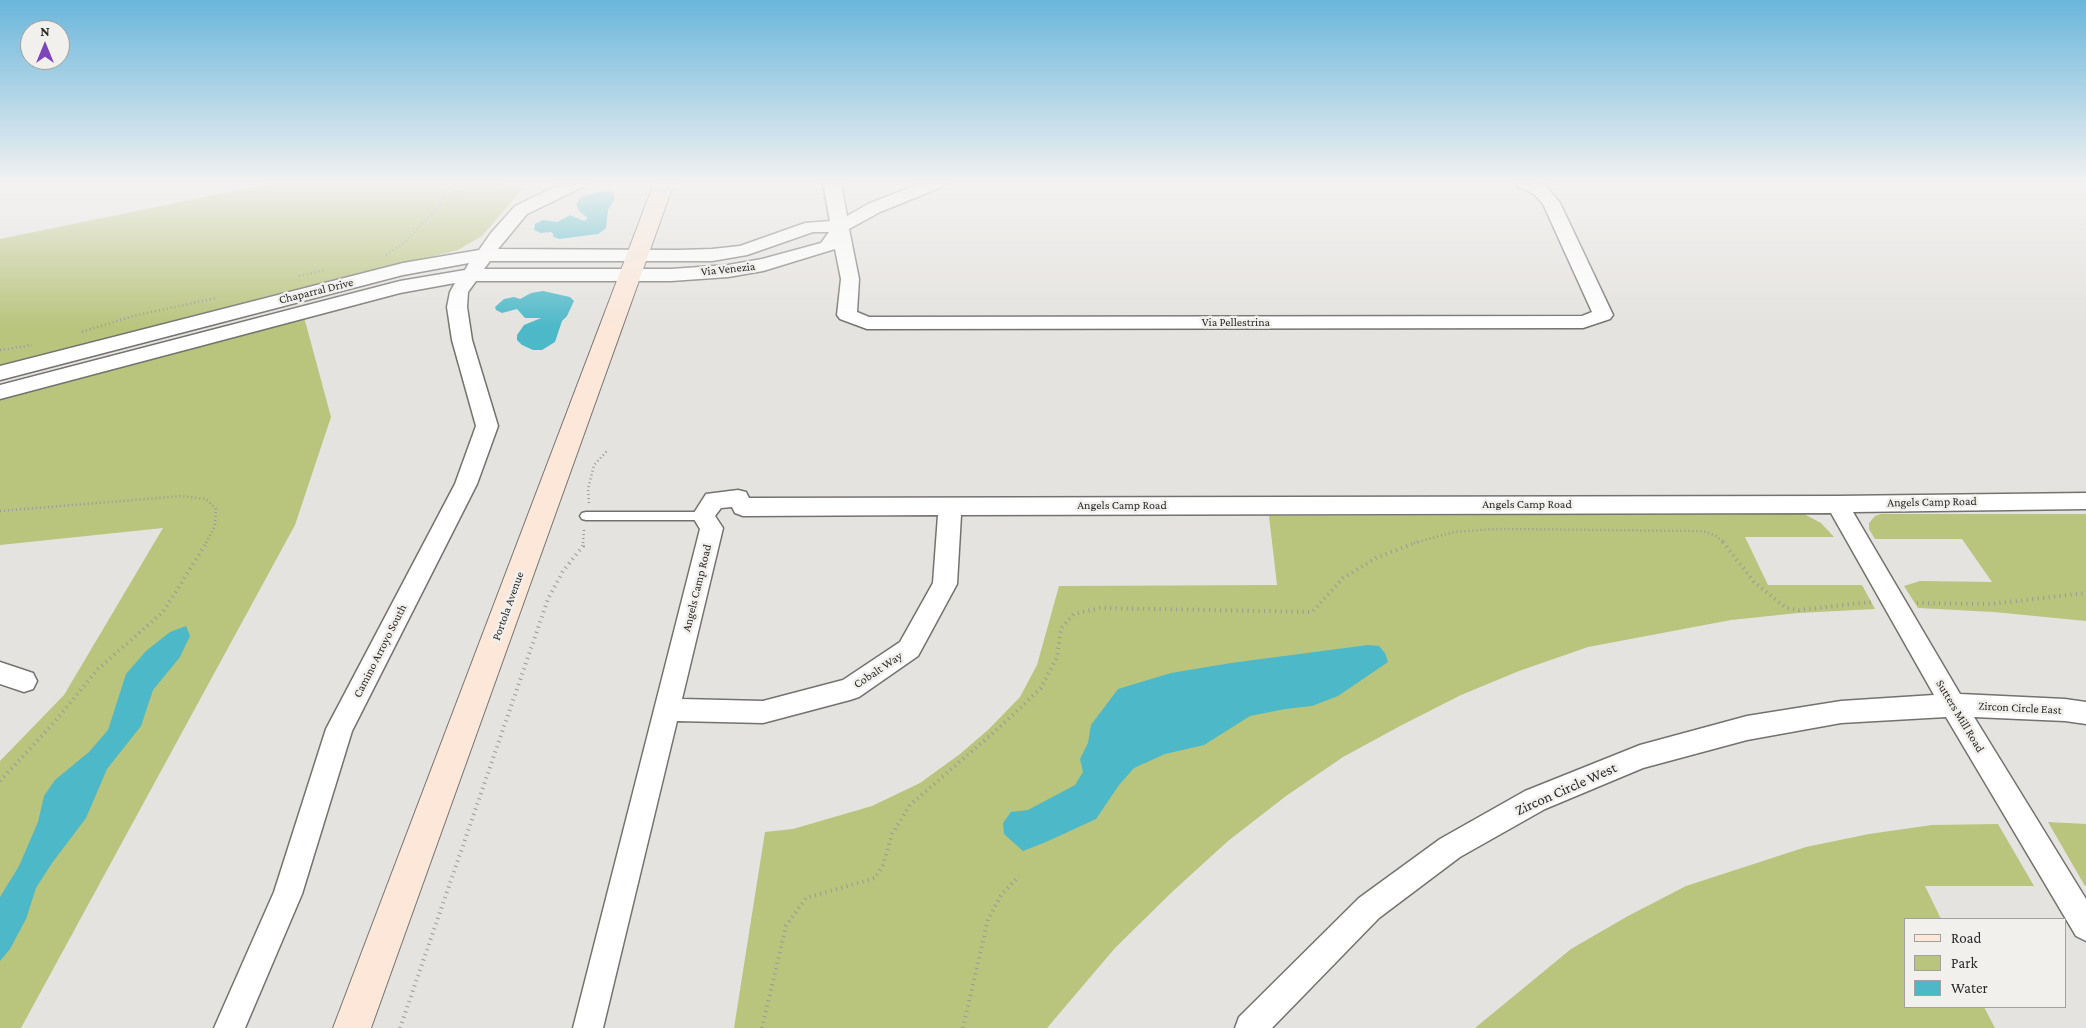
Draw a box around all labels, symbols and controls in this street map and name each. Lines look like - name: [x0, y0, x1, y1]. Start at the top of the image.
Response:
- north arrow: [20, 20, 70, 70]
- text: N: [40, 23, 50, 39]
- street label: Via Venezia: [700, 259, 756, 279]
- street label: Chaparral Drive: [277, 275, 355, 307]
- street label: Via Pellestrina: [1202, 315, 1270, 329]
- street label: Angels Camp Road: [1887, 494, 1977, 510]
- street label: Angels Camp Road: [1482, 497, 1572, 511]
- street label: Angels Camp Road: [1077, 498, 1167, 512]
- street label: Angels Camp Road: [679, 543, 715, 633]
- street label: Portola Avenue: [489, 570, 527, 642]
- street label: Camino Arroyo South: [350, 602, 410, 700]
- street label: Cobalt Way: [851, 648, 905, 692]
- street label: Sutters Mill Road: [1933, 677, 1987, 755]
- street label: Zircon Circle East: [1978, 699, 2062, 717]
- street label: Zircon Circle West: [1513, 759, 1619, 819]
- legend: [1904, 918, 2066, 1008]
- text: Road: [1951, 930, 1981, 946]
- text: Park: [1951, 955, 1978, 971]
- text: Water: [1951, 980, 1988, 996]

